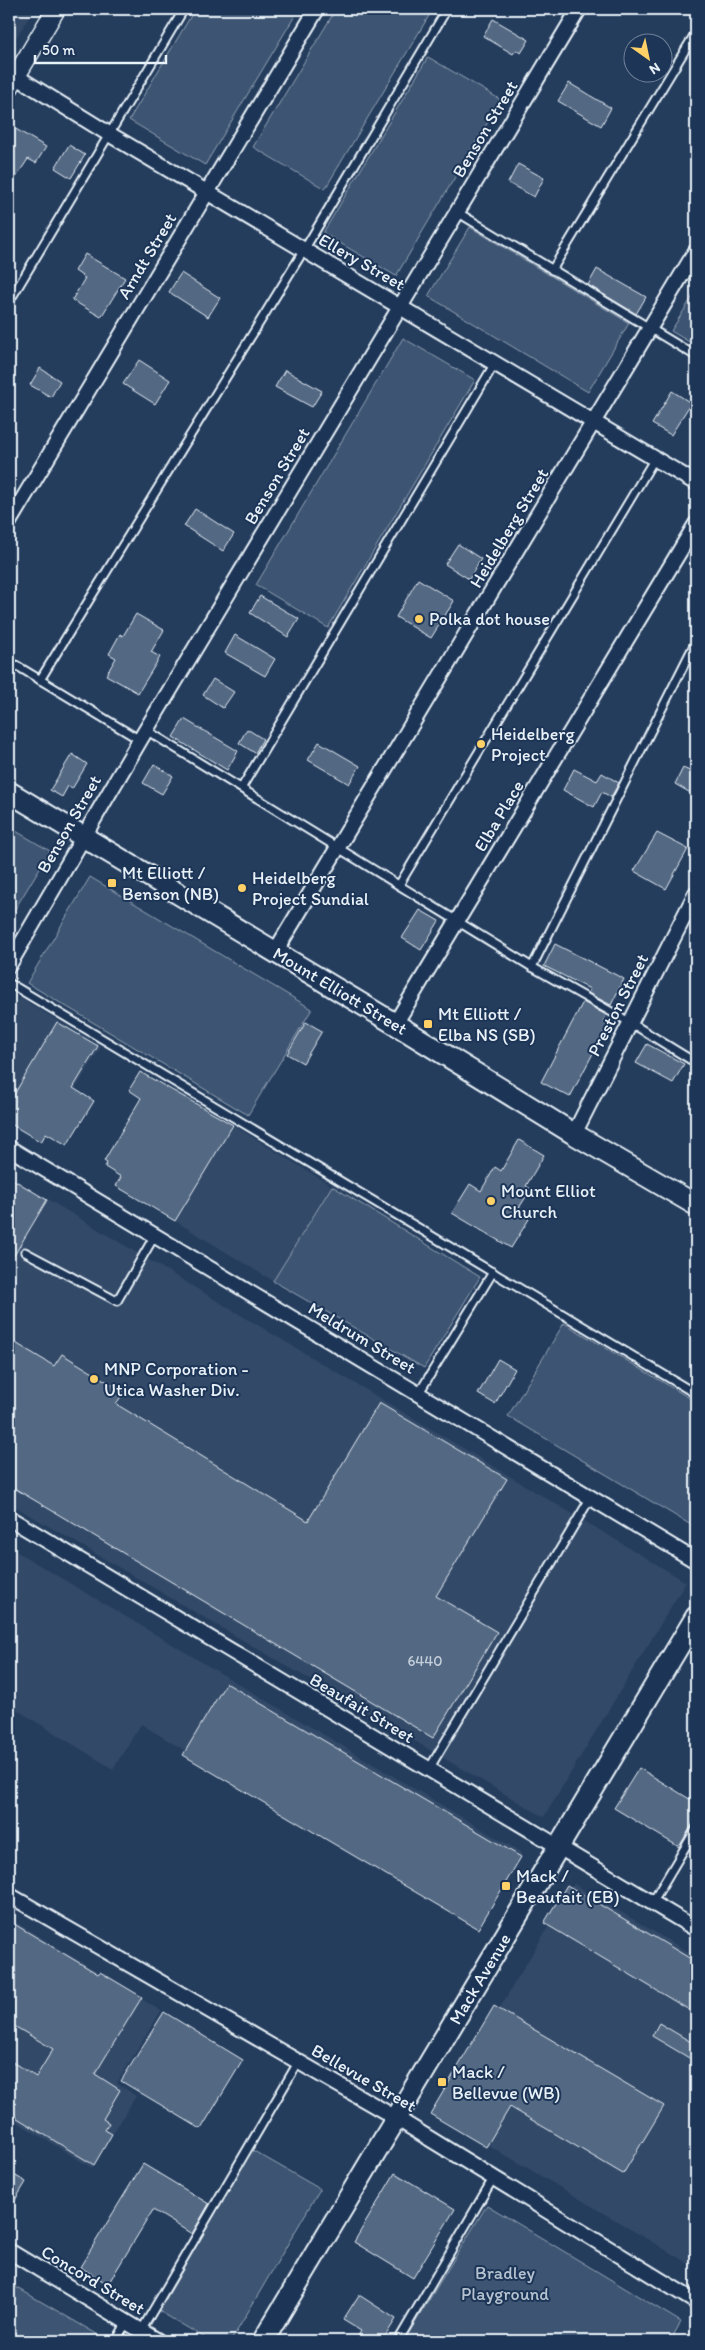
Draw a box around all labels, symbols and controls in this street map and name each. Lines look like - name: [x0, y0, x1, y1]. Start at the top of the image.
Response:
- scale bar: [35, 32, 166, 64]
- north arrow: [622, 32, 672, 82]
- text: 50 m: [42, 41, 75, 59]
- text: N: [646, 59, 663, 78]
- street label: Benson Street: [447, 76, 523, 182]
- street label: Arndt Street: [113, 209, 181, 303]
- street label: Ellery Street: [315, 228, 409, 296]
- street label: Benson Street: [239, 423, 315, 529]
- street label: Heidelberg Street: [465, 464, 553, 592]
- place label: Polka dot house: [429, 608, 550, 630]
- marker: Polka dot house: [413, 613, 425, 625]
- place label: Heidelberg Project: [491, 723, 576, 766]
- marker: Heidelberg Project: [475, 738, 487, 750]
- street label: Benson Street: [32, 771, 106, 877]
- street label: Elba Place: [469, 776, 529, 856]
- place label: Mt Elliott / Benson (NB): [122, 862, 219, 905]
- place label: Heidelberg Project Sundial: [252, 867, 369, 910]
- marker: Mt Elliott / Benson (NB): [106, 877, 118, 889]
- marker: Heidelberg Project Sundial: [236, 882, 248, 894]
- street label: Mount Elliott Street: [269, 942, 411, 1040]
- street label: Preston Street: [583, 950, 653, 1060]
- place label: Mt Elliott / Elba NS (SB): [438, 1003, 536, 1046]
- marker: Mt Elliott / Elba NS (SB): [422, 1018, 434, 1030]
- place label: Mount Elliot Church: [501, 1180, 596, 1223]
- marker: Mount Elliot Church: [485, 1195, 497, 1207]
- street label: Meldrum Street: [304, 1297, 420, 1379]
- place label: MNP Corporation - Utica Washer Div.: [104, 1358, 249, 1401]
- marker: MNP Corporation - Utica Washer Div.: [88, 1373, 100, 1385]
- house number: 6440: [407, 1652, 443, 1670]
- street label: Beaufait Street: [306, 1668, 419, 1748]
- place label: Mack / Beaufait (EB): [516, 1865, 620, 1908]
- marker: Mack / Beaufait (EB): [500, 1880, 512, 1892]
- street label: Mack Avenue: [444, 1929, 516, 2029]
- street label: Bellevue Street: [308, 2039, 421, 2117]
- place label: Mack / Bellevue (WB): [452, 2061, 560, 2104]
- marker: Mack / Bellevue (WB): [436, 2076, 448, 2088]
- street label: Concord Street: [37, 2240, 149, 2320]
- park label: Bradley Playground: [461, 2262, 549, 2305]

